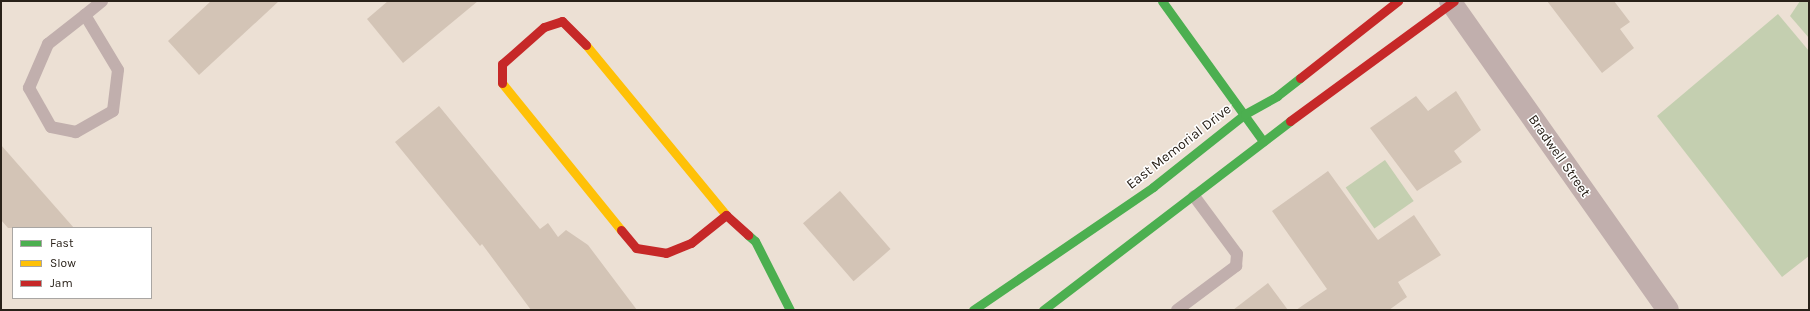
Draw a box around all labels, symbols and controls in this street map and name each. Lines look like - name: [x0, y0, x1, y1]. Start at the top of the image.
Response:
- street label: East Memorial Drive: [1123, 101, 1235, 193]
- street label: Bradwell Street: [1524, 112, 1594, 200]
- legend: [12, 227, 152, 299]
- text: Fast: [50, 236, 73, 250]
- text: Slow: [50, 256, 76, 270]
- text: Jam: [50, 276, 73, 290]

